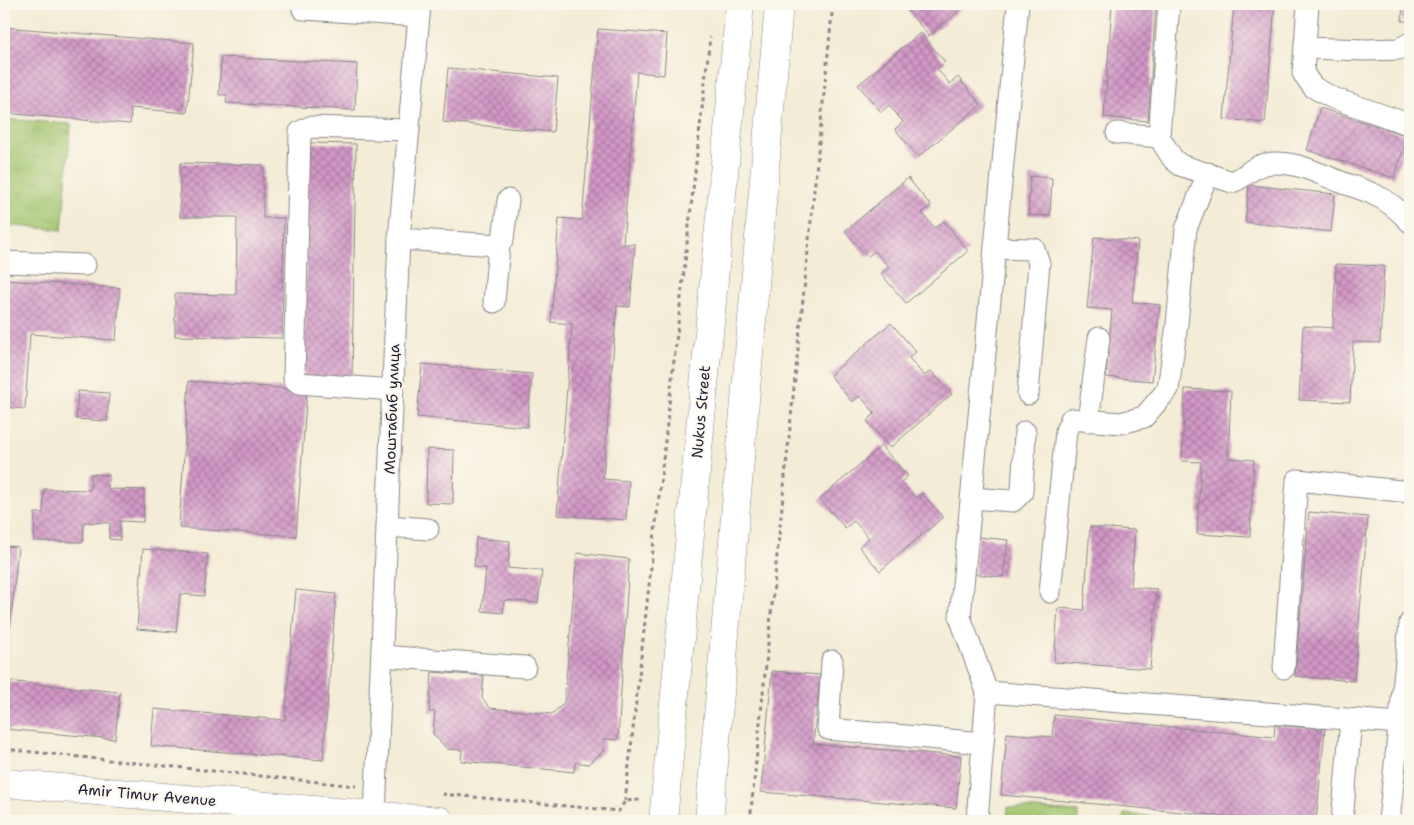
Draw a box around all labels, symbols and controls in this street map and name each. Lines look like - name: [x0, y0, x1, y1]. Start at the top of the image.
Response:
- street label: Моштабиб улица: [380, 343, 404, 475]
- street label: Nukus Street: [687, 365, 715, 459]
- street label: Amir Timur Avenue: [77, 779, 217, 811]

